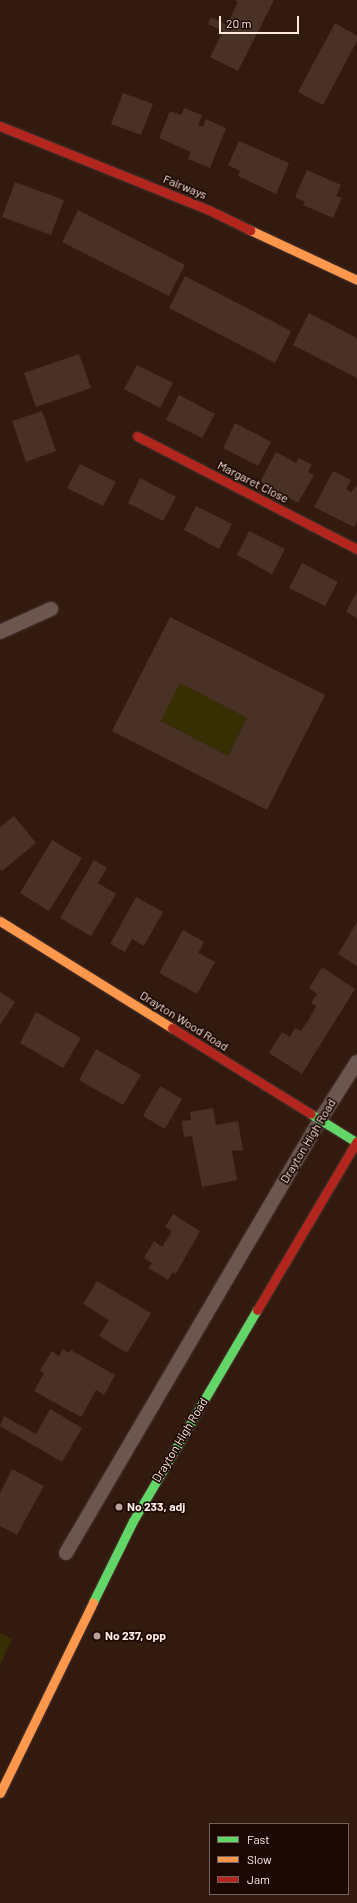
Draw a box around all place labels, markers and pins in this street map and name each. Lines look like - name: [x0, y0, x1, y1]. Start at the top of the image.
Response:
- place label: No 233, adj: [127, 1500, 185, 1514]
- marker: No 233, adj: [114, 1502, 124, 1512]
- place label: No 237, opp: [105, 1629, 166, 1643]
- marker: No 237, opp: [92, 1631, 102, 1641]

